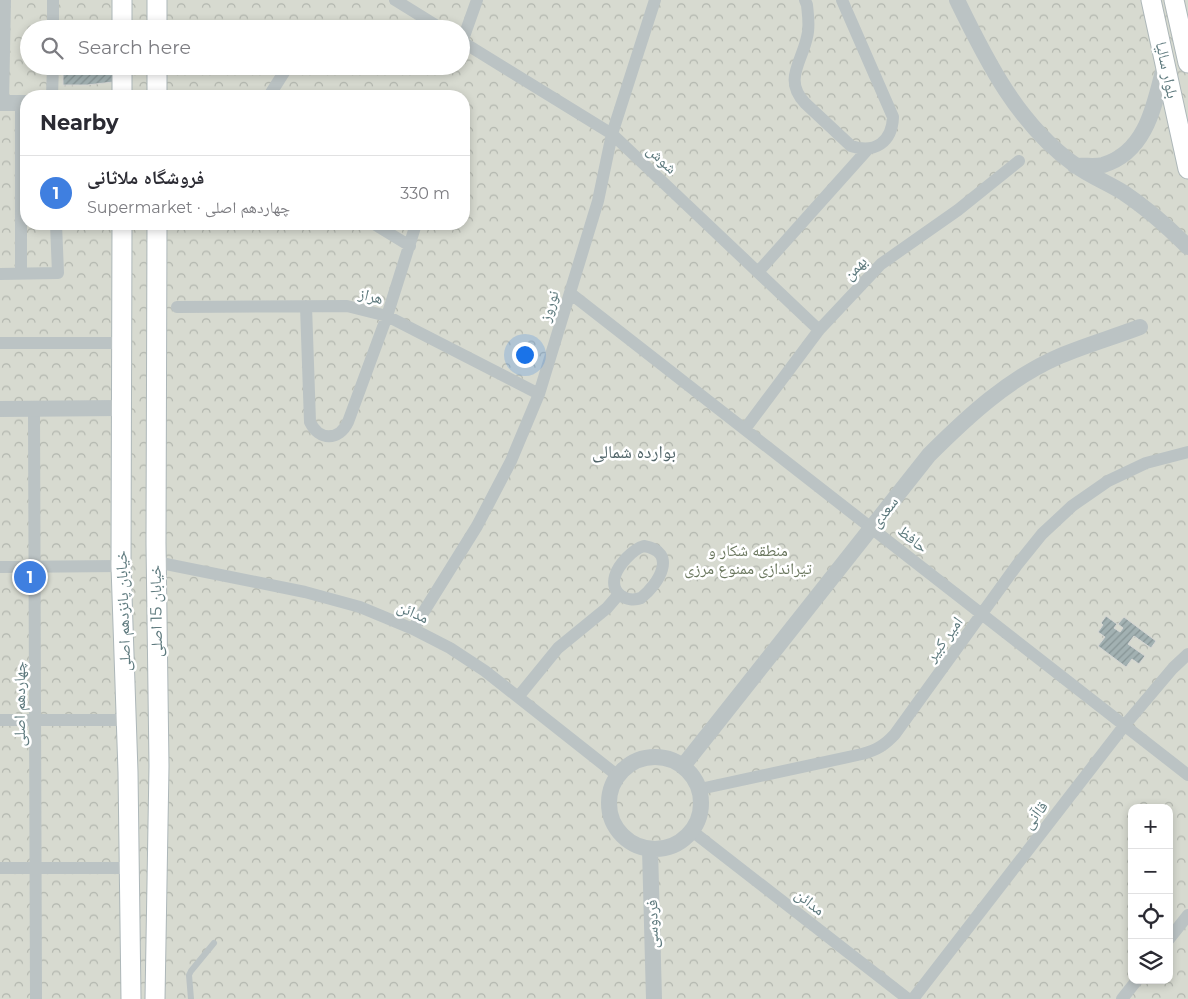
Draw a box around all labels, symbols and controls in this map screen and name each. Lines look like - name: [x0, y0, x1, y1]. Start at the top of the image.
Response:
- search box: [20, 20, 470, 75]
- icon: search: [38, 34, 66, 62]
- text: Search here: [78, 36, 191, 59]
- street label: بلوار سالیا: [1152, 40, 1182, 100]
- text: Nearby: [40, 110, 119, 135]
- street label: شوش: [642, 140, 681, 178]
- text: فروشگاه ملاثانی: [87, 166, 204, 189]
- text: 1: [53, 184, 59, 203]
- text: 330 m: [400, 184, 450, 203]
- text: Supermarket · چهاردهم اصلی: [87, 198, 290, 217]
- street label: بهمن: [839, 252, 872, 285]
- street label: هراز: [356, 284, 385, 308]
- street label: نوروز: [535, 288, 563, 325]
- your location: [512, 342, 538, 368]
- district label: بوارده شمالی: [592, 441, 676, 463]
- street label: سعدی: [866, 493, 903, 532]
- street label: حافظ: [894, 521, 932, 557]
- park label: منطقه شکار و تیراندازی ممنوع مرزی: [684, 541, 812, 579]
- street label: خیابان پانزدهم اصلی: [111, 550, 136, 672]
- pin: 1: [14, 558, 46, 596]
- street label: خیابان 15 اصلی: [146, 565, 167, 657]
- street label: مدائن: [394, 597, 432, 628]
- street label: امیر کبیر: [921, 613, 967, 666]
- street label: چهاردهم اصلی: [10, 661, 30, 747]
- street label: قاآنی: [1018, 797, 1052, 833]
- map controls: [1128, 804, 1173, 984]
- button: +: [1128, 804, 1173, 849]
- button: −: [1128, 849, 1173, 894]
- street label: مدائن: [791, 885, 829, 920]
- button: locate: [1128, 894, 1173, 939]
- street label: فردوسی: [642, 899, 663, 949]
- button: layers: [1128, 939, 1173, 984]

